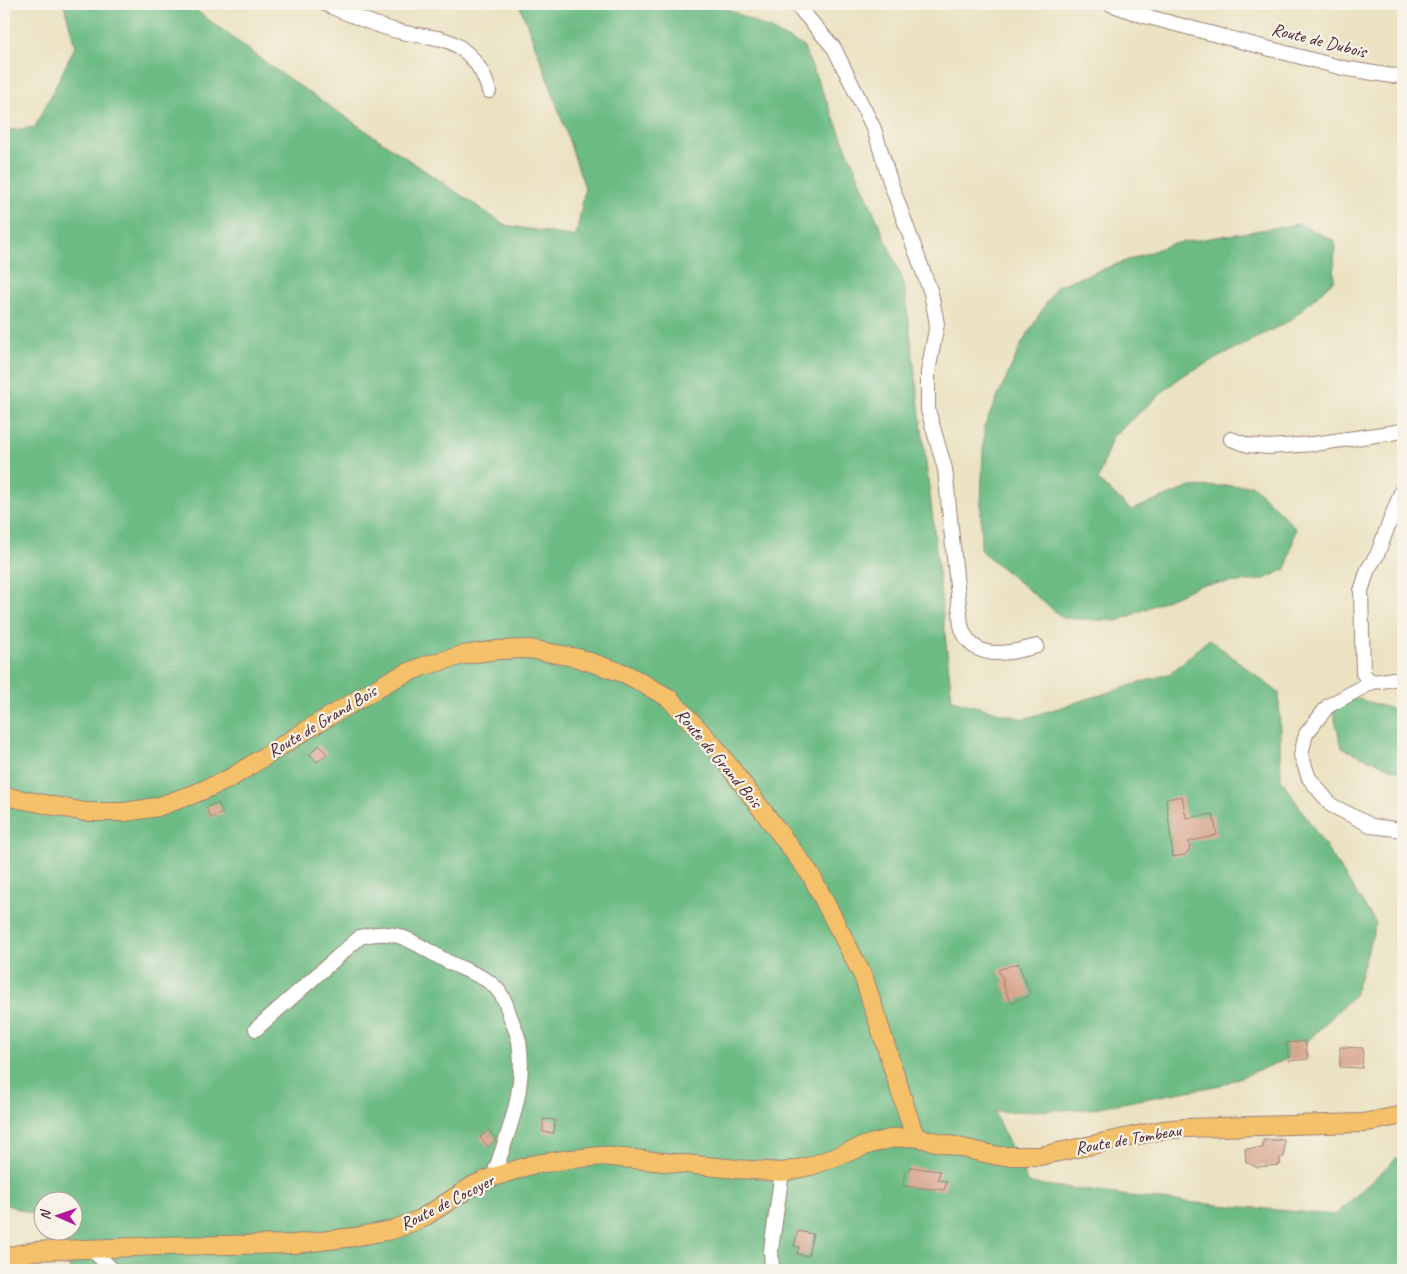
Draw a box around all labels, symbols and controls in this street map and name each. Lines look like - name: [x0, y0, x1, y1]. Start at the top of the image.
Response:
- street label: Route de Dubois: [1269, 18, 1370, 63]
- street label: Route de Grand Bois: [264, 679, 382, 762]
- street label: Route de Grand Bois: [671, 704, 768, 814]
- street label: Route de Tombeau: [1073, 1119, 1184, 1159]
- street label: Route de Cocoyer: [396, 1168, 499, 1235]
- north arrow: [32, 1192, 82, 1242]
- text: N: [37, 1209, 54, 1220]

